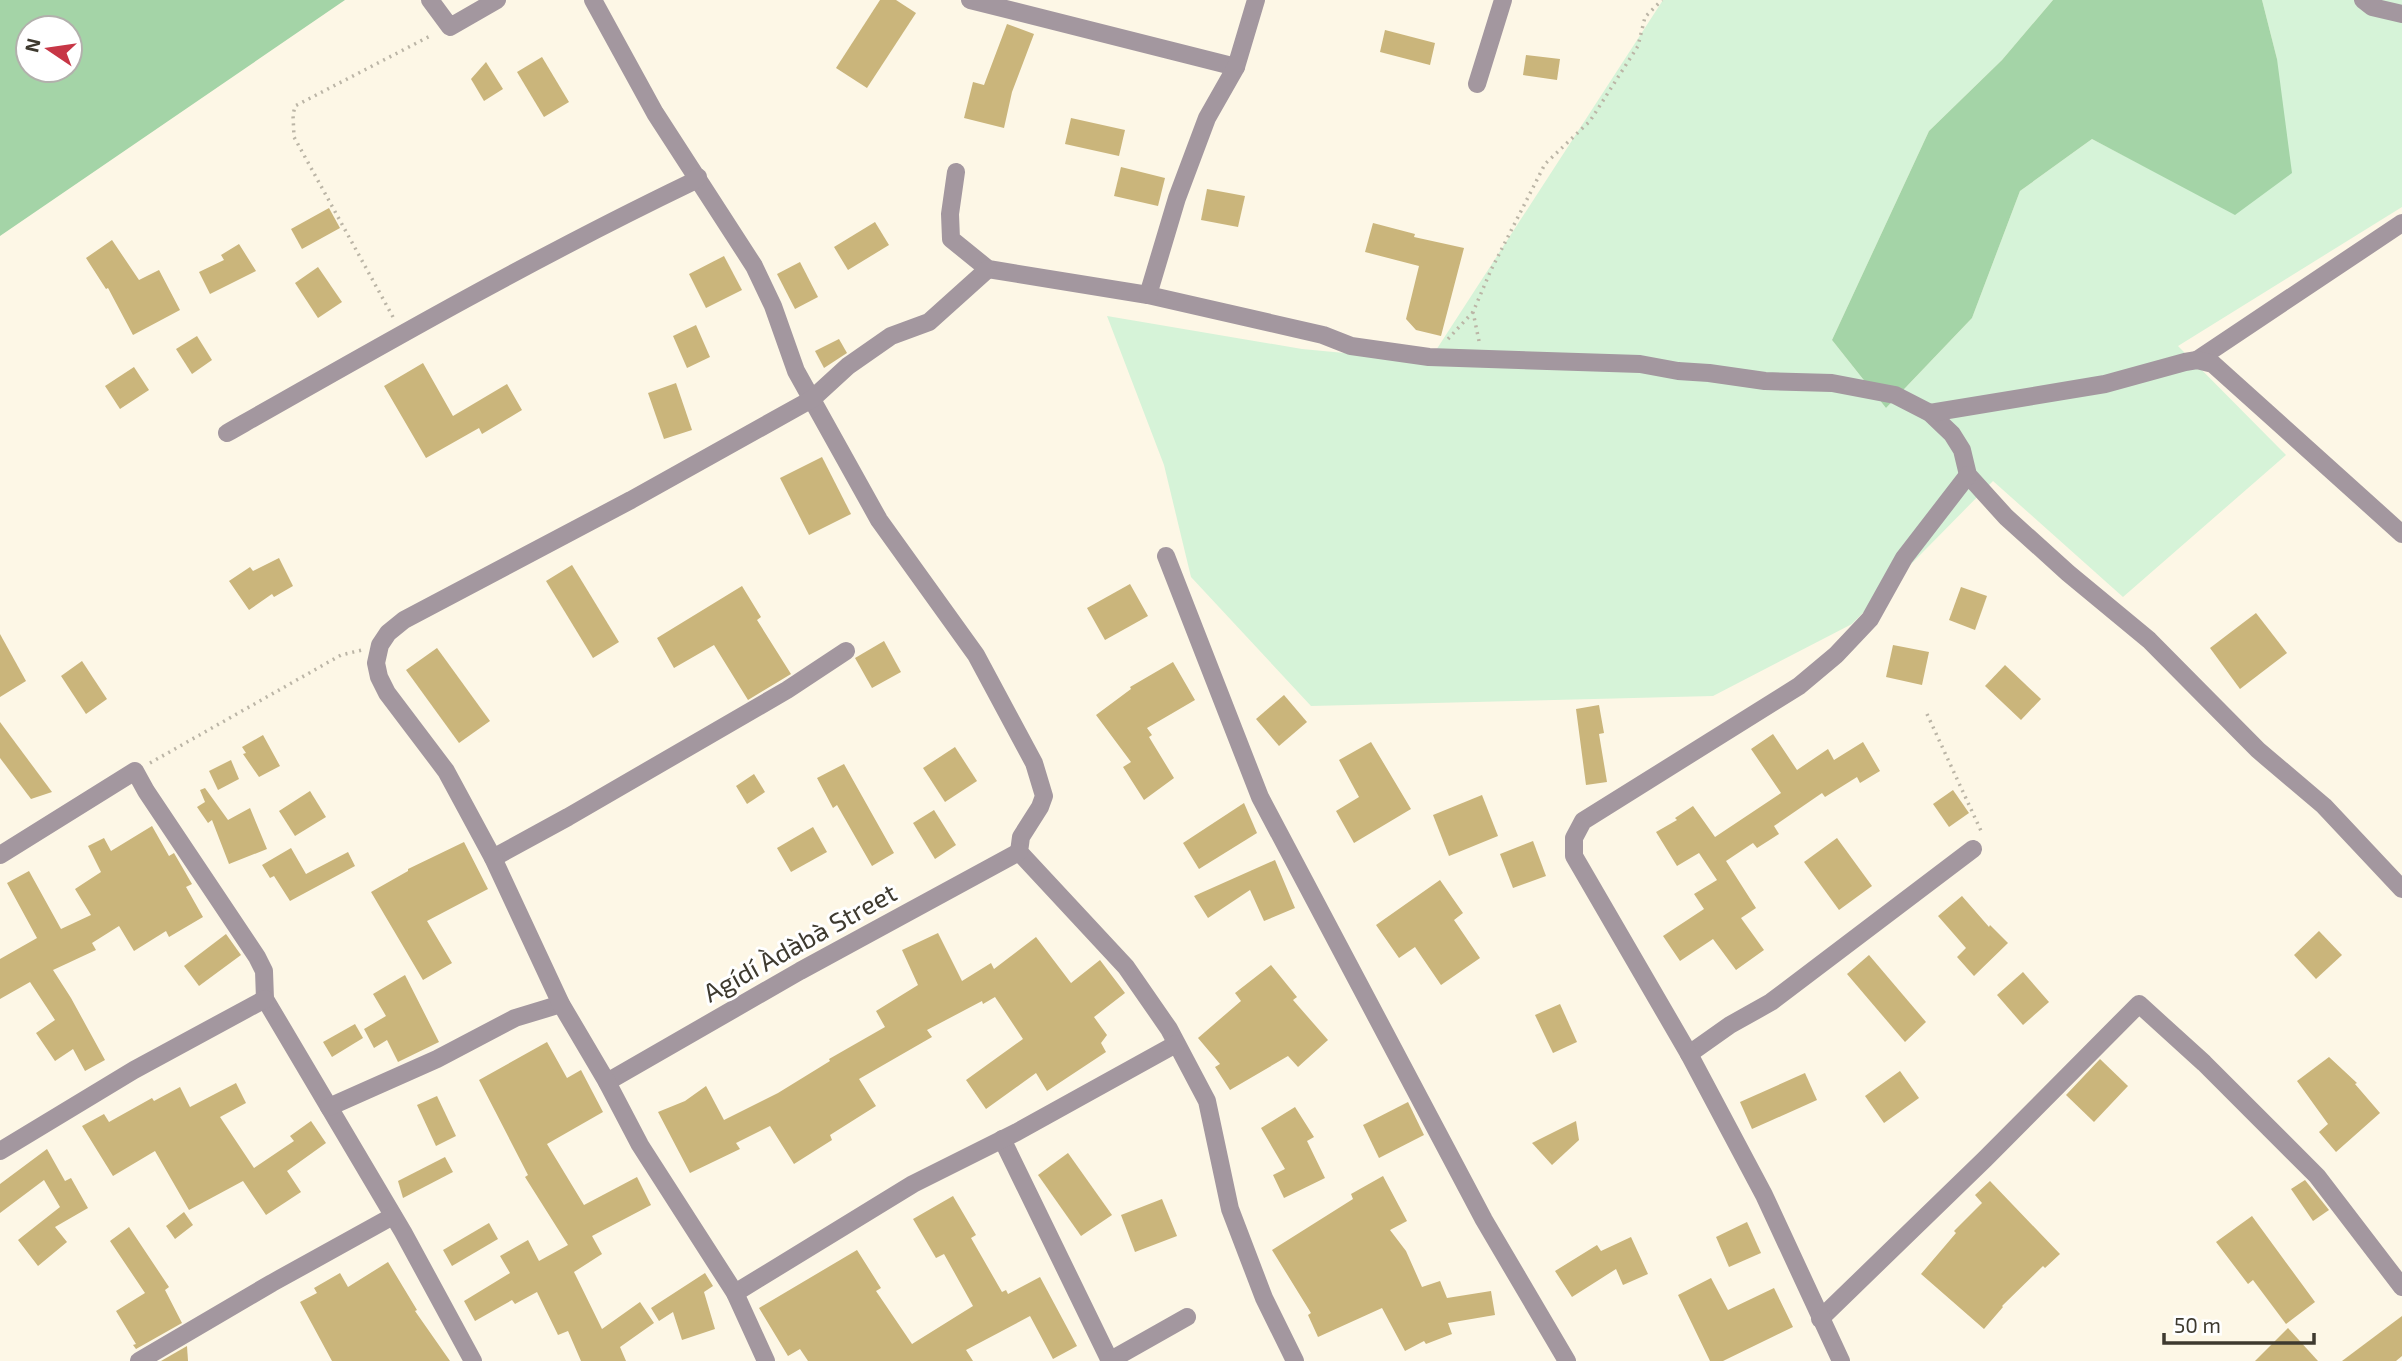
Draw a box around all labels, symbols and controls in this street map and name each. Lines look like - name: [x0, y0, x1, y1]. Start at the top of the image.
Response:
- north arrow: [14, 14, 84, 84]
- text: N: [19, 36, 45, 54]
- street label: Agídí Àdàbà Street: [697, 876, 901, 1008]
- scale bar: [2164, 1302, 2314, 1346]
- text: 50 m: [2174, 1312, 2221, 1337]

